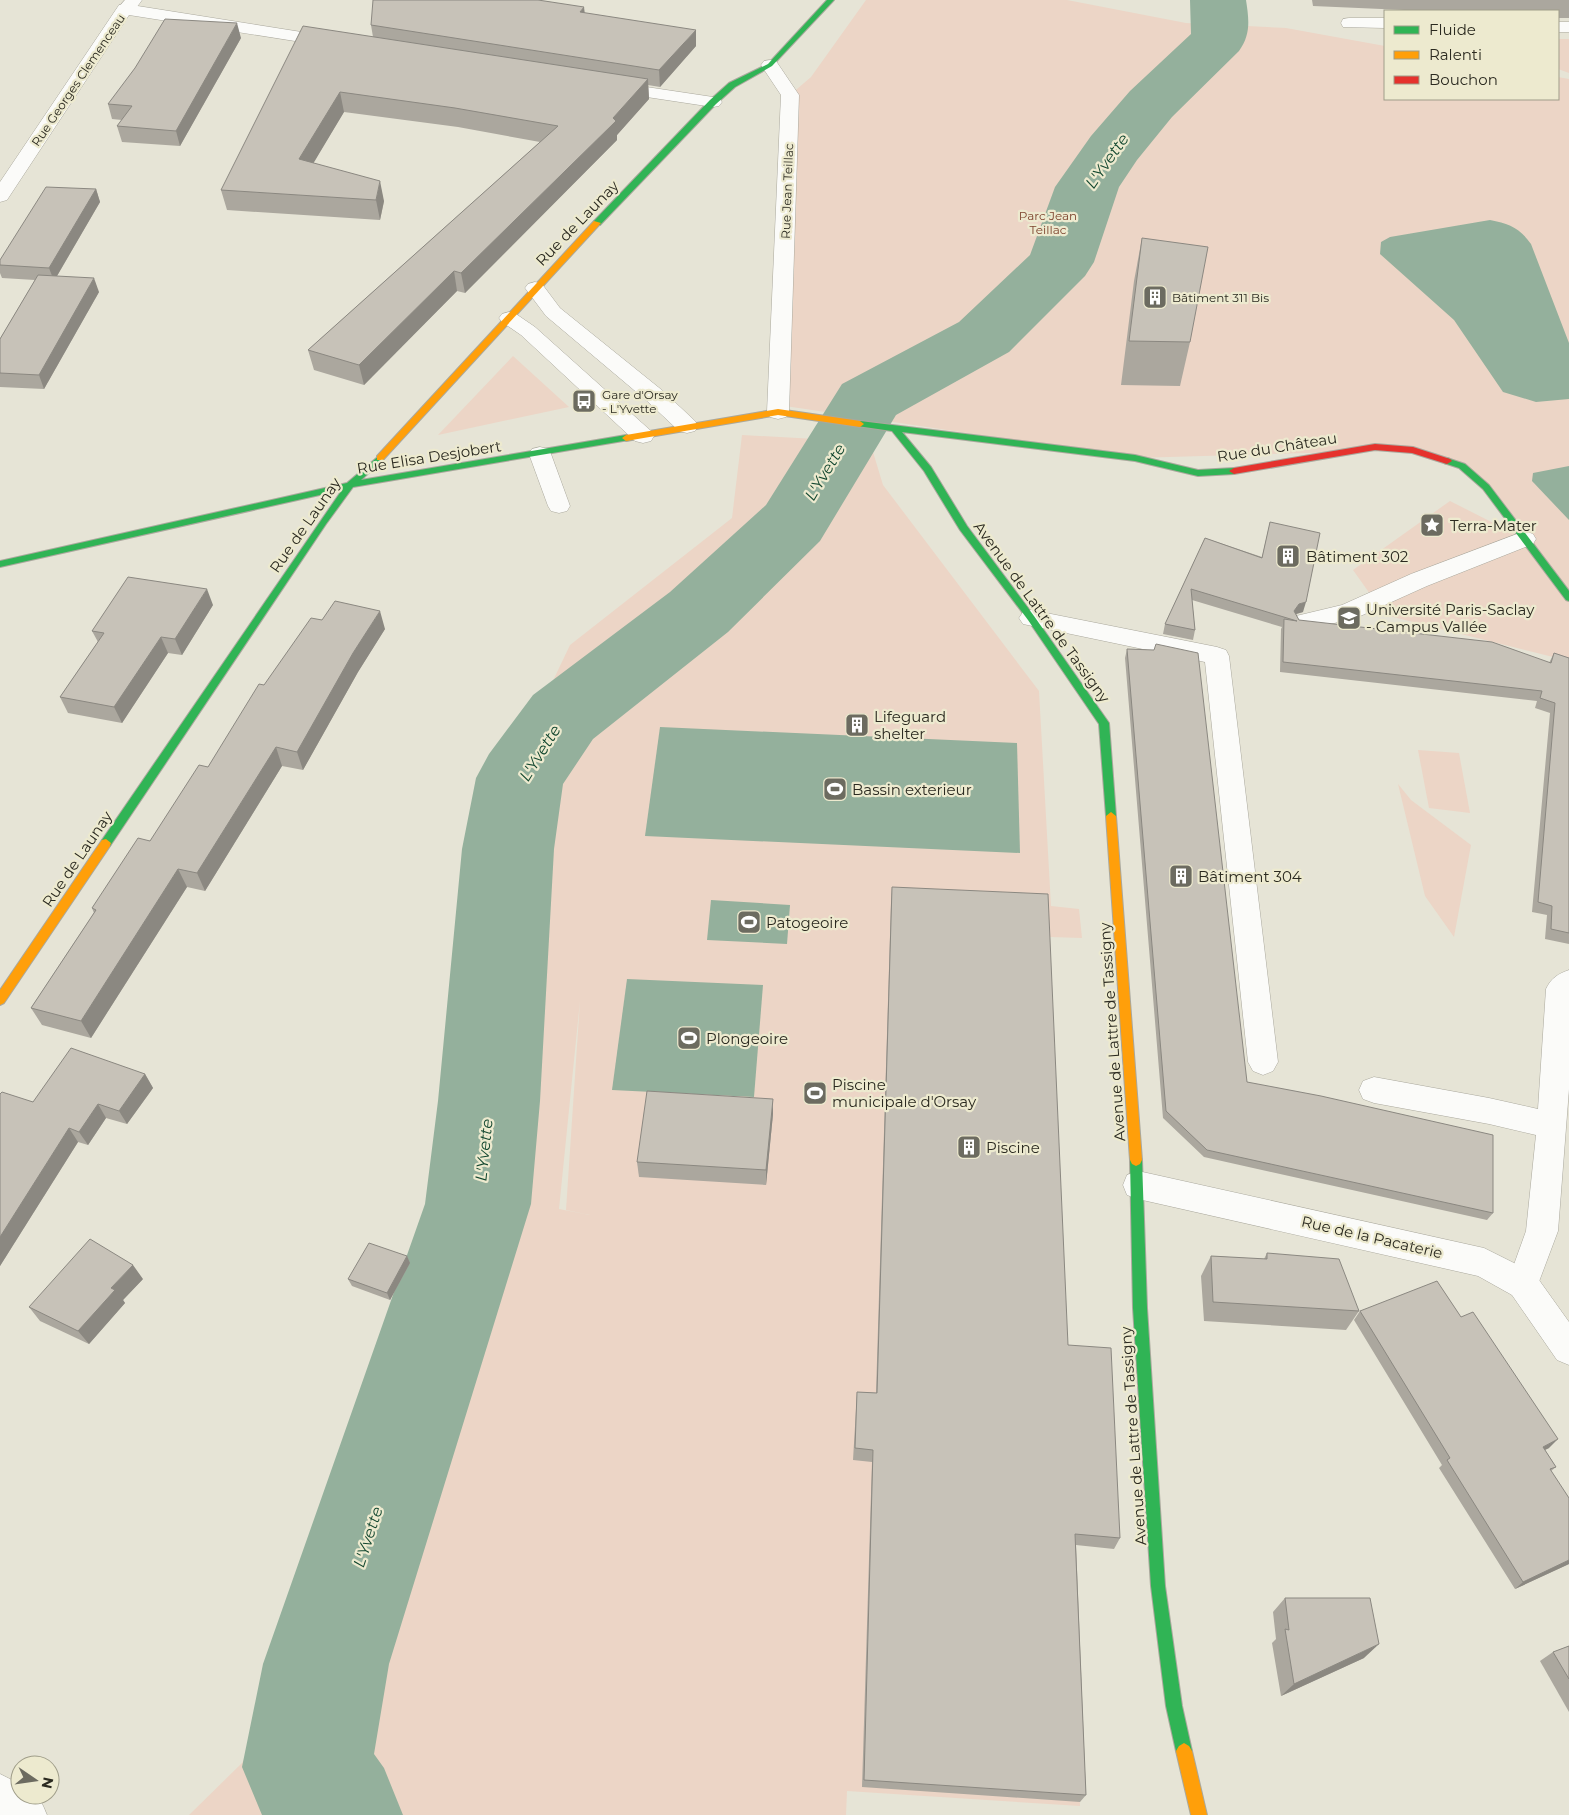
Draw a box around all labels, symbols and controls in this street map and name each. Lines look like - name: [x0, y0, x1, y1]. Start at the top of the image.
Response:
- legend: [1384, 10, 1559, 100]
- street label: Rue Georges Clemenceau: [28, 11, 128, 149]
- text: Fluide: [1429, 20, 1476, 39]
- text: Ralenti: [1429, 45, 1482, 64]
- text: Bouchon: [1429, 70, 1498, 89]
- water label: L'Yvette: [1081, 130, 1133, 192]
- street label: Rue Jean Teillac: [778, 143, 796, 239]
- street label: Rue de Launay: [531, 176, 623, 270]
- park label: Parc Jean Teillac: [1019, 208, 1077, 237]
- building icon: Bâtiment 311 Bis: [1142, 284, 1168, 310]
- place label: Bâtiment 311 Bis: [1172, 290, 1269, 305]
- place label: Gare d'Orsay - L'Yvette: [602, 387, 678, 416]
- bus stop icon: Gare d'Orsay - L'Yvette: [571, 388, 597, 414]
- street label: Rue du Château: [1216, 428, 1338, 466]
- street label: Rue Elisa Desjobert: [355, 436, 503, 478]
- water label: L'Yvette: [801, 440, 849, 504]
- street label: Rue de Launay: [265, 473, 345, 576]
- place icon: Terra-Mater: [1419, 512, 1445, 538]
- place label: Terra-Mater: [1450, 516, 1537, 535]
- street label: Avenue de Lattre de Tassigny: [970, 518, 1115, 707]
- building icon: Bâtiment 302: [1275, 543, 1301, 569]
- place label: Bâtiment 302: [1306, 547, 1408, 566]
- place label: Université Paris-Saclay - Campus Vallée: [1366, 600, 1535, 636]
- school or university icon: Université Paris-Saclay - Campus Vallée: [1336, 605, 1362, 631]
- place label: Lifeguard shelter: [874, 707, 946, 743]
- building icon: Lifeguard shelter: [844, 712, 870, 738]
- water label: L'Yvette: [515, 721, 565, 785]
- sports icon: Bassin exterieur: [822, 776, 848, 802]
- place label: Bassin exterieur: [852, 780, 972, 799]
- street label: Rue de Launay: [38, 807, 117, 911]
- building icon: Bâtiment 304: [1168, 863, 1194, 889]
- place label: Bâtiment 304: [1198, 867, 1302, 886]
- sports icon: Patogeoire: [736, 909, 762, 935]
- place label: Patogeoire: [766, 913, 848, 932]
- street label: Avenue de Lattre de Tassigny: [1095, 921, 1129, 1142]
- sports icon: Plongeoire: [676, 1025, 702, 1051]
- place label: Plongeoire: [706, 1029, 788, 1048]
- place label: Piscine municipale d'Orsay: [832, 1075, 977, 1111]
- sports icon: Piscine municipale d'Orsay: [802, 1080, 828, 1106]
- water label: L'Yvette: [471, 1118, 497, 1182]
- building icon: Piscine: [956, 1134, 982, 1160]
- place label: Piscine: [986, 1138, 1040, 1157]
- street label: Rue de la Pacaterie: [1299, 1211, 1445, 1263]
- street label: Avenue de Lattre de Tassigny: [1116, 1325, 1150, 1546]
- water label: L'Yvette: [349, 1504, 387, 1570]
- north arrow: [10, 1755, 60, 1805]
- text: N: [38, 1775, 58, 1790]

